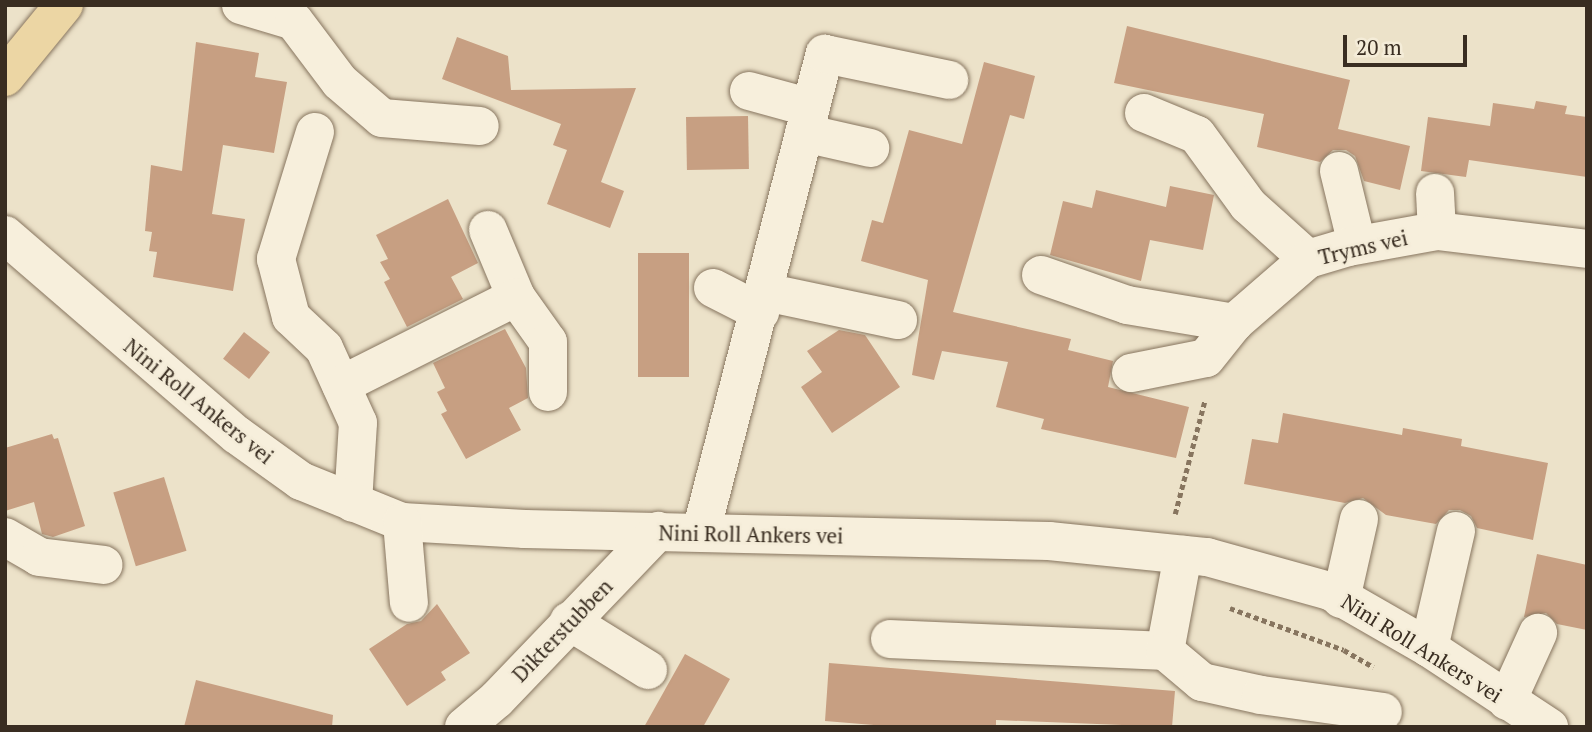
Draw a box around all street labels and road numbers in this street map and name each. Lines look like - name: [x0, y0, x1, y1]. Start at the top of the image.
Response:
- street label: Tryms vei: [1316, 225, 1410, 269]
- street label: Nini Roll Ankers vei: [119, 333, 279, 469]
- street label: Nini Roll Ankers vei: [658, 520, 844, 548]
- street label: Dikterstubben: [507, 573, 617, 687]
- street label: Nini Roll Ankers vei: [1337, 588, 1507, 708]

